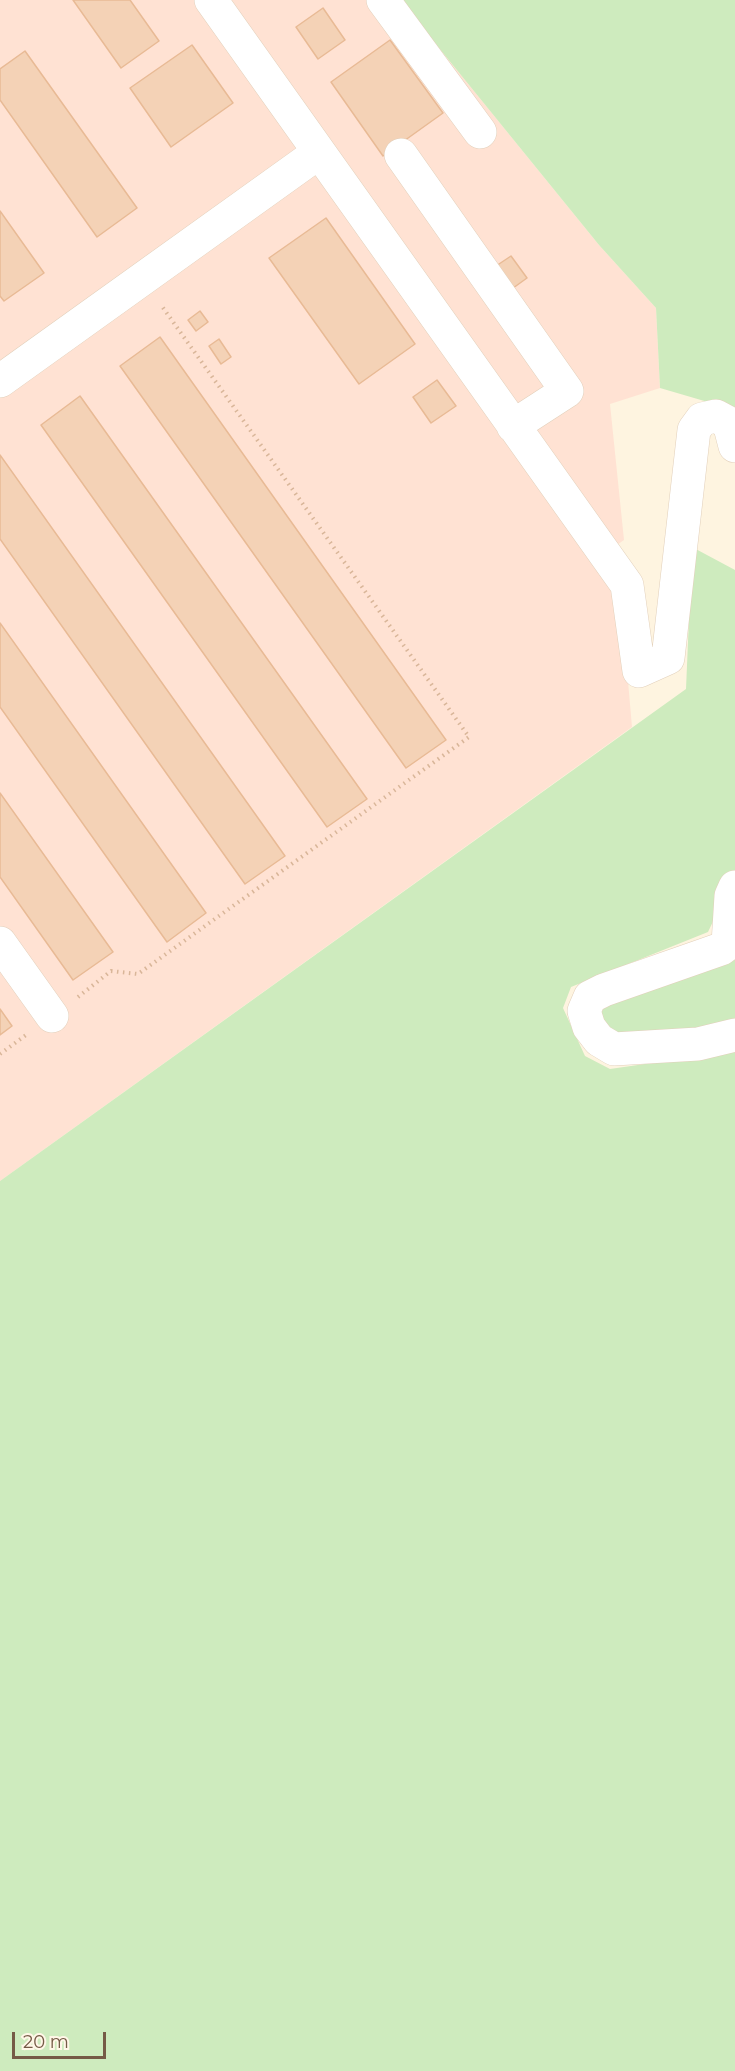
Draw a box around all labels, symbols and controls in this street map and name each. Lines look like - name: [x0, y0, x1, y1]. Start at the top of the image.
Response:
- scale bar: [15, 2020, 110, 2058]
- text: 20 m: [23, 2031, 69, 2053]

